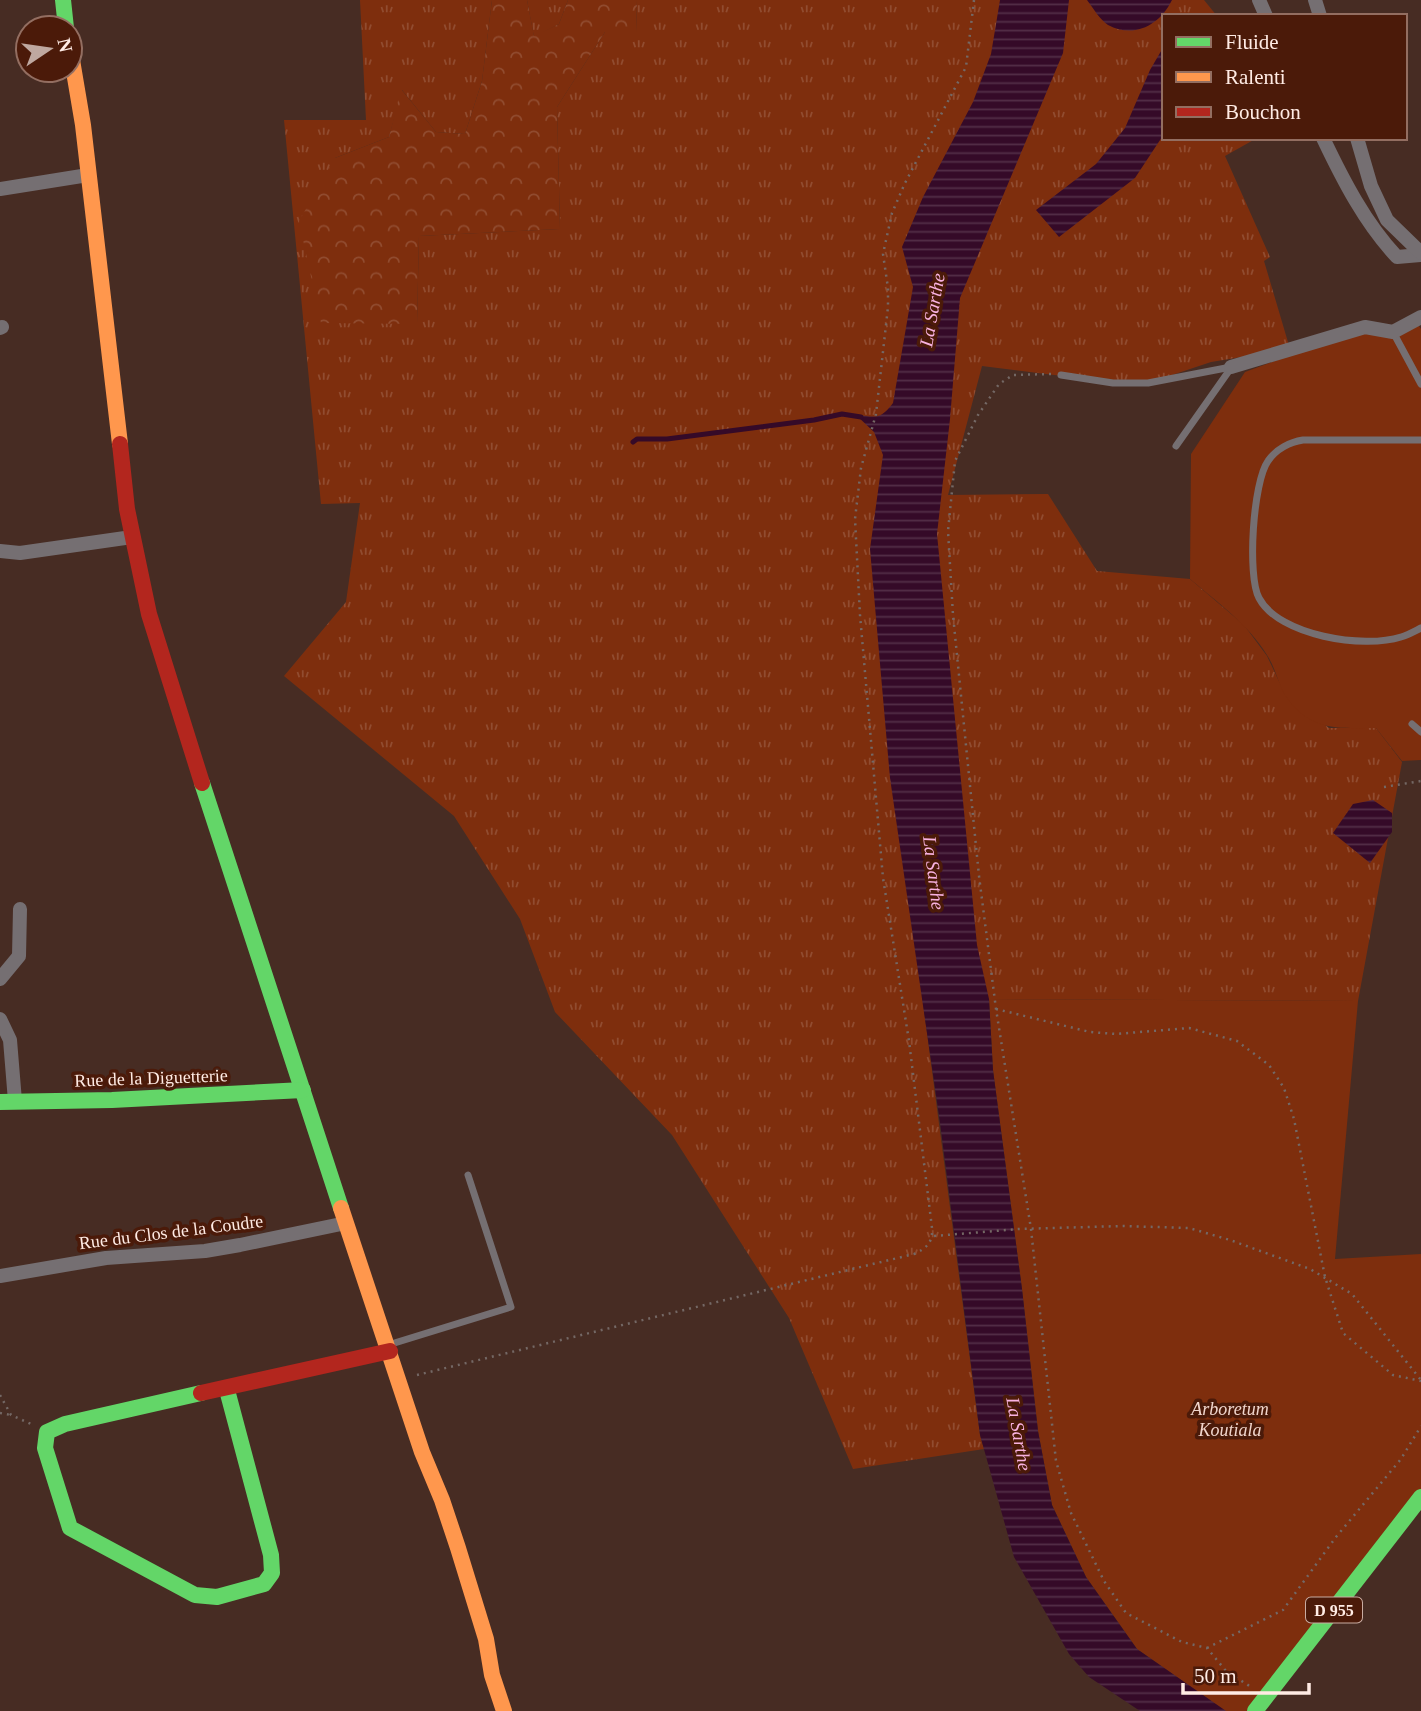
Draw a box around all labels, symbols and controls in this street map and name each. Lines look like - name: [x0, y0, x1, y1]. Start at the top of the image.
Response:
- north arrow: [14, 14, 84, 84]
- legend: [1162, 14, 1407, 140]
- text: Fluide: [1225, 30, 1279, 54]
- text: N: [53, 36, 77, 55]
- text: Ralenti: [1225, 65, 1286, 89]
- text: Bouchon: [1225, 100, 1301, 124]
- water label: La Sarthe: [915, 272, 949, 349]
- water label: La Sarthe: [919, 834, 949, 911]
- street label: Rue de la Diguetterie: [74, 1065, 228, 1091]
- street label: Rue du Clos de la Coudre: [78, 1211, 264, 1253]
- water label: La Sarthe: [1002, 1395, 1036, 1472]
- park label: Arboretum Koutiala: [1190, 1399, 1269, 1440]
- road number: D 955: [1306, 1598, 1362, 1622]
- scale bar: [1183, 1652, 1309, 1696]
- text: 50 m: [1194, 1664, 1237, 1688]

